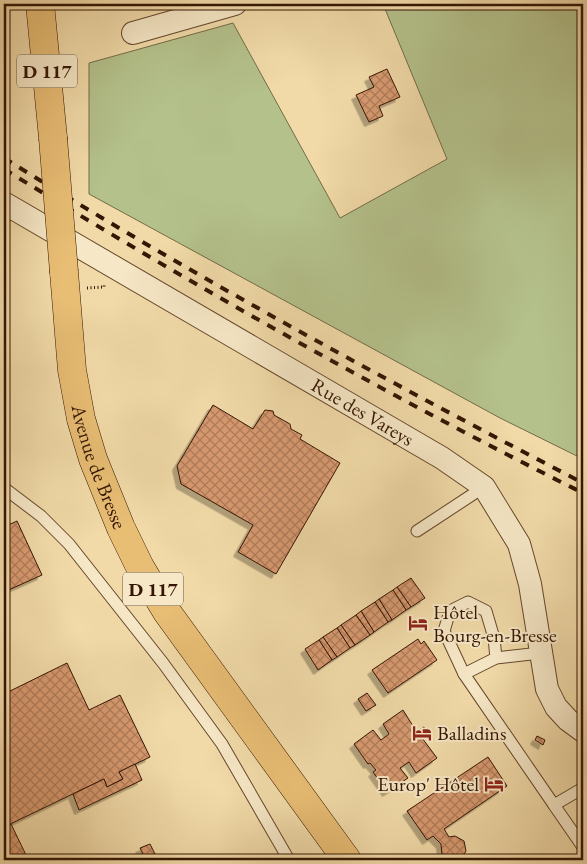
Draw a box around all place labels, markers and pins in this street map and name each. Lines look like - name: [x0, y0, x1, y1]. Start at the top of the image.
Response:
- place label: Hôtel Bourg-en-Bresse: [433, 599, 557, 648]
- hotel icon: Hôtel Bourg-en-Bresse: [407, 612, 429, 634]
- place label: Balladins: [437, 720, 506, 746]
- hotel icon: Balladins: [411, 722, 433, 744]
- place label: Europ' Hôtel: [377, 771, 479, 797]
- hotel icon: Europ' Hôtel: [483, 773, 505, 795]

